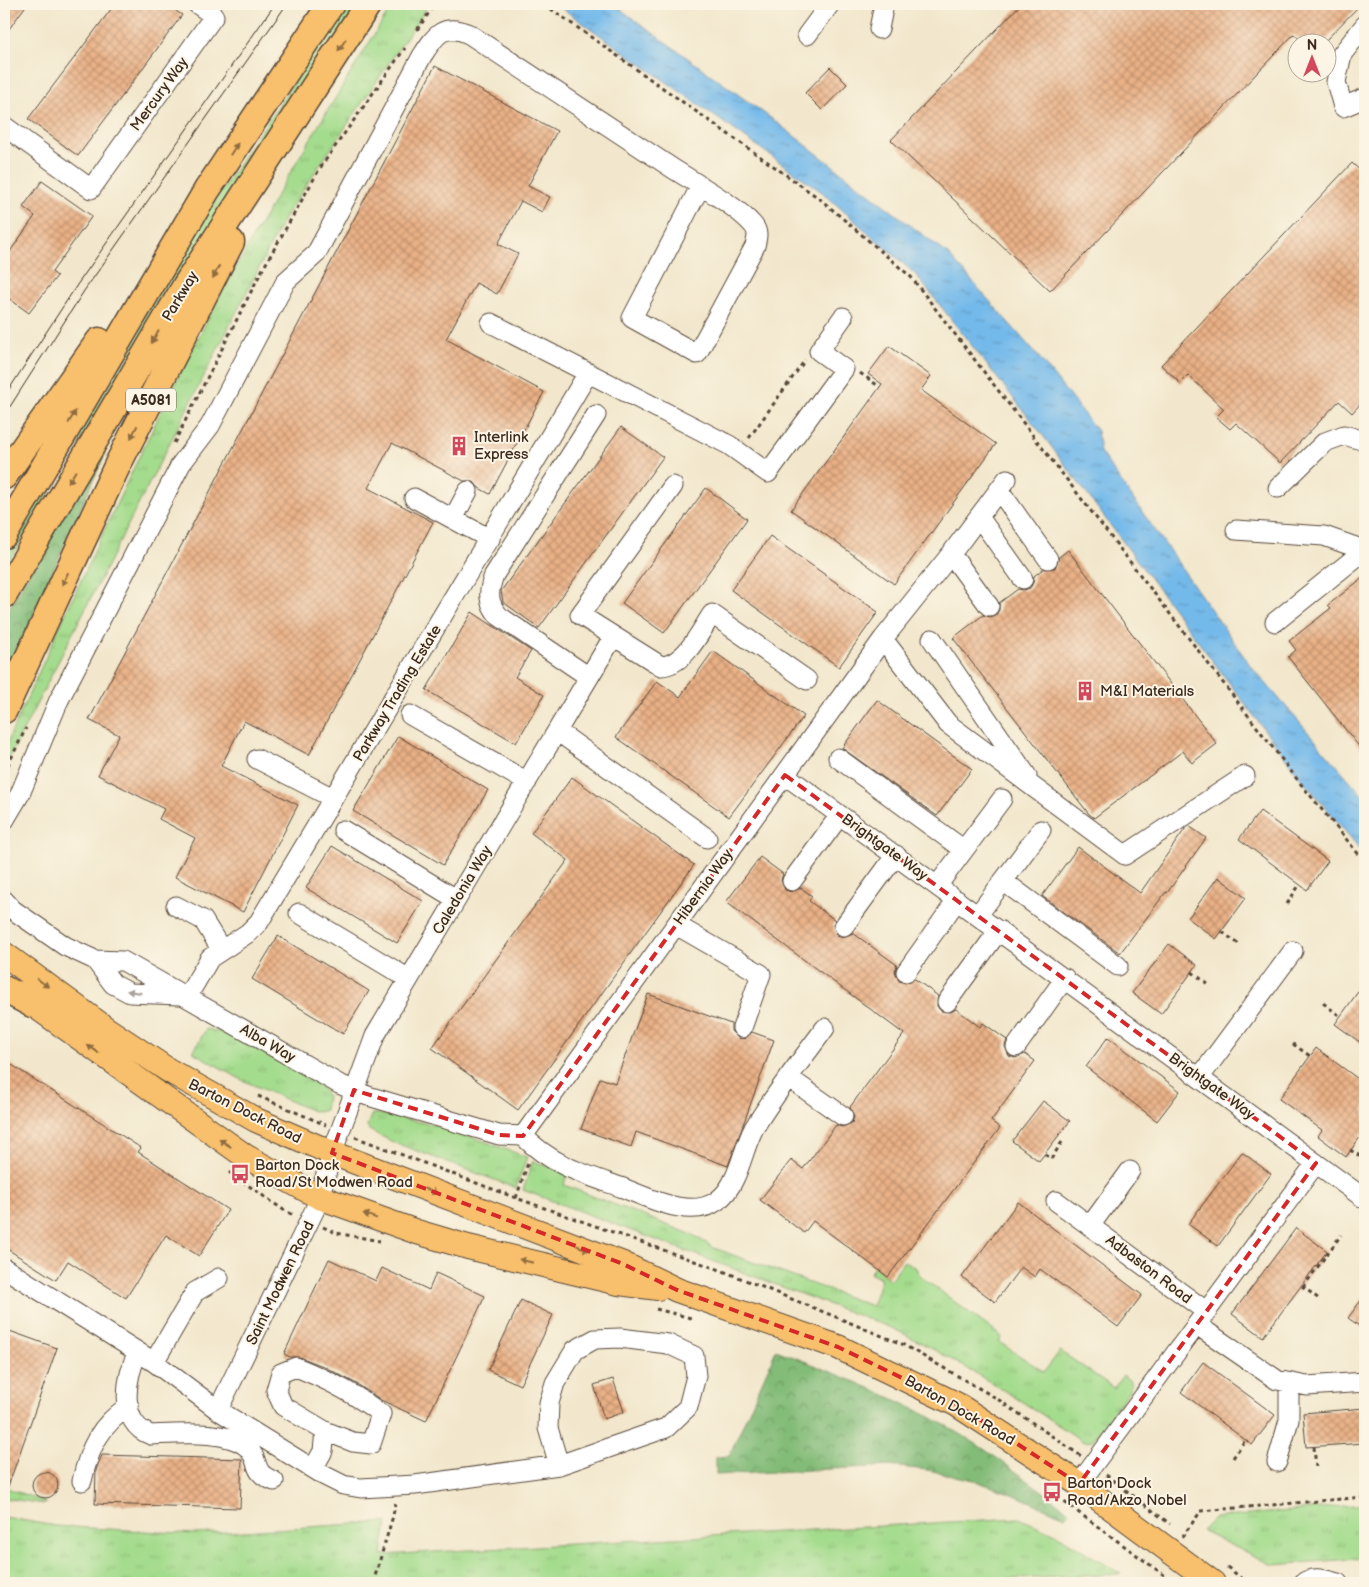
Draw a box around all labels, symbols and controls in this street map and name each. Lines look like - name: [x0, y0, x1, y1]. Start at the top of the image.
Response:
- north arrow: [1286, 32, 1336, 82]
- text: N: [1307, 37, 1317, 54]
- one-way arrow: [337, 38, 346, 51]
- street label: Mercury Way: [126, 53, 193, 135]
- one-way arrow: [229, 143, 238, 156]
- one-way arrow: [212, 264, 220, 279]
- street label: Parkway: [158, 267, 203, 325]
- one-way arrow: [150, 331, 159, 344]
- road number: A5081: [126, 388, 176, 412]
- one-way arrow: [68, 411, 77, 424]
- one-way arrow: [130, 425, 138, 439]
- place label: Interlink Express: [474, 428, 529, 464]
- building icon: Interlink Express: [448, 435, 470, 457]
- one-way arrow: [67, 470, 76, 483]
- one-way arrow: [60, 572, 68, 586]
- street label: Parkway Trading Estate: [349, 621, 446, 765]
- building icon: M&I Materials: [1074, 680, 1096, 702]
- place label: M&I Materials: [1100, 682, 1195, 701]
- street label: Brightgate Way: [838, 810, 932, 885]
- street label: Caledonia Way: [428, 842, 497, 938]
- street label: Hibernia Way: [669, 845, 737, 929]
- one-way arrow: [36, 978, 50, 988]
- one-way arrow: [126, 988, 142, 996]
- street label: Alba Way: [237, 1020, 299, 1067]
- one-way arrow: [87, 1044, 100, 1054]
- street label: Brightgate Way: [1165, 1049, 1259, 1124]
- street label: Barton Dock Road: [185, 1075, 305, 1148]
- one-way arrow: [219, 1138, 232, 1148]
- place label: Barton Dock Road/St Modwen Road: [255, 1156, 413, 1192]
- bus stop icon: Barton Dock Road/St Modwen Road: [229, 1163, 251, 1185]
- one-way arrow: [424, 1187, 439, 1195]
- one-way arrow: [362, 1212, 377, 1220]
- street label: Saint Modwen Road: [242, 1218, 319, 1348]
- street label: Adbaston Road: [1102, 1231, 1196, 1308]
- one-way arrow: [576, 1245, 590, 1253]
- one-way arrow: [519, 1257, 534, 1265]
- street label: Barton Dock Road: [901, 1371, 1018, 1450]
- place label: Barton Dock Road/Akzo Nobel: [1067, 1474, 1187, 1510]
- bus stop icon: Barton Dock Road/Akzo Nobel: [1041, 1481, 1063, 1503]

